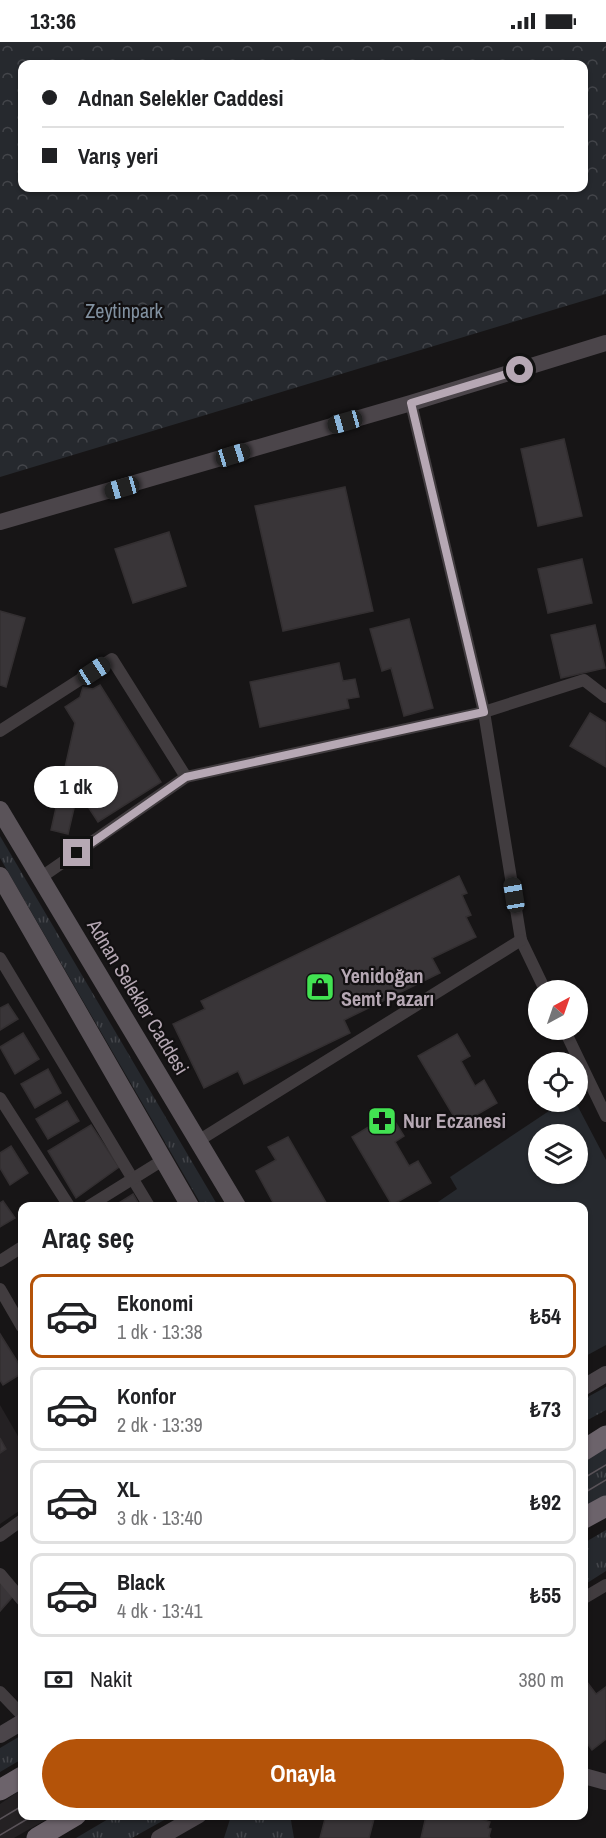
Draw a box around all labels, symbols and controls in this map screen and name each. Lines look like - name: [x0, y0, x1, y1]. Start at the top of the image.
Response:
- text: 13:36: [30, 6, 76, 36]
- text: Adnan Selekler Caddesi: [78, 83, 284, 113]
- text: Varış yeri: [78, 141, 158, 171]
- park label: Zeytinpark: [85, 297, 164, 324]
- route start: [506, 356, 533, 383]
- car: [325, 408, 365, 436]
- car: [213, 441, 253, 469]
- car: [102, 474, 142, 502]
- car: [74, 654, 114, 688]
- callout: 1 dk: [35, 766, 119, 808]
- text: 1 dk: [60, 773, 92, 800]
- route end: [63, 839, 90, 866]
- car: [502, 876, 526, 914]
- street label: Adnan Selekler Caddesi: [81, 913, 196, 1080]
- place label: Yenidoğan Semt Pazarı: [341, 962, 434, 1012]
- shop icon: Yenidoğan Semt Pazarı: [304, 971, 336, 1003]
- north arrow: [528, 980, 588, 1040]
- map controls: [528, 980, 588, 1184]
- button: locate: [528, 1052, 588, 1112]
- pharmacy icon: Nur Eczanesi: [366, 1105, 398, 1137]
- place label: Nur Eczanesi: [403, 1107, 506, 1134]
- button: layers: [528, 1124, 588, 1184]
- text: Araç seç: [42, 1220, 134, 1256]
- text: Ekonomi: [117, 1288, 193, 1318]
- icon: car: [45, 1289, 99, 1343]
- text: ₺54: [530, 1301, 561, 1331]
- text: 1 dk · 13:38: [117, 1318, 203, 1345]
- text: Konfor: [117, 1381, 176, 1411]
- icon: car: [45, 1382, 99, 1436]
- text: ₺73: [530, 1394, 561, 1424]
- text: 2 dk · 13:39: [117, 1411, 203, 1438]
- text: XL: [117, 1474, 140, 1504]
- icon: car: [45, 1475, 99, 1529]
- text: ₺92: [530, 1487, 561, 1517]
- text: 3 dk · 13:40: [117, 1504, 203, 1531]
- text: Black: [117, 1567, 165, 1597]
- icon: car: [45, 1568, 99, 1622]
- text: ₺55: [530, 1580, 561, 1610]
- text: 4 dk · 13:41: [117, 1597, 203, 1624]
- icon: cash: [42, 1663, 75, 1696]
- text: Nakit: [90, 1664, 132, 1694]
- text: 380 m: [518, 1666, 564, 1693]
- button: Onayla: [42, 1739, 564, 1808]

